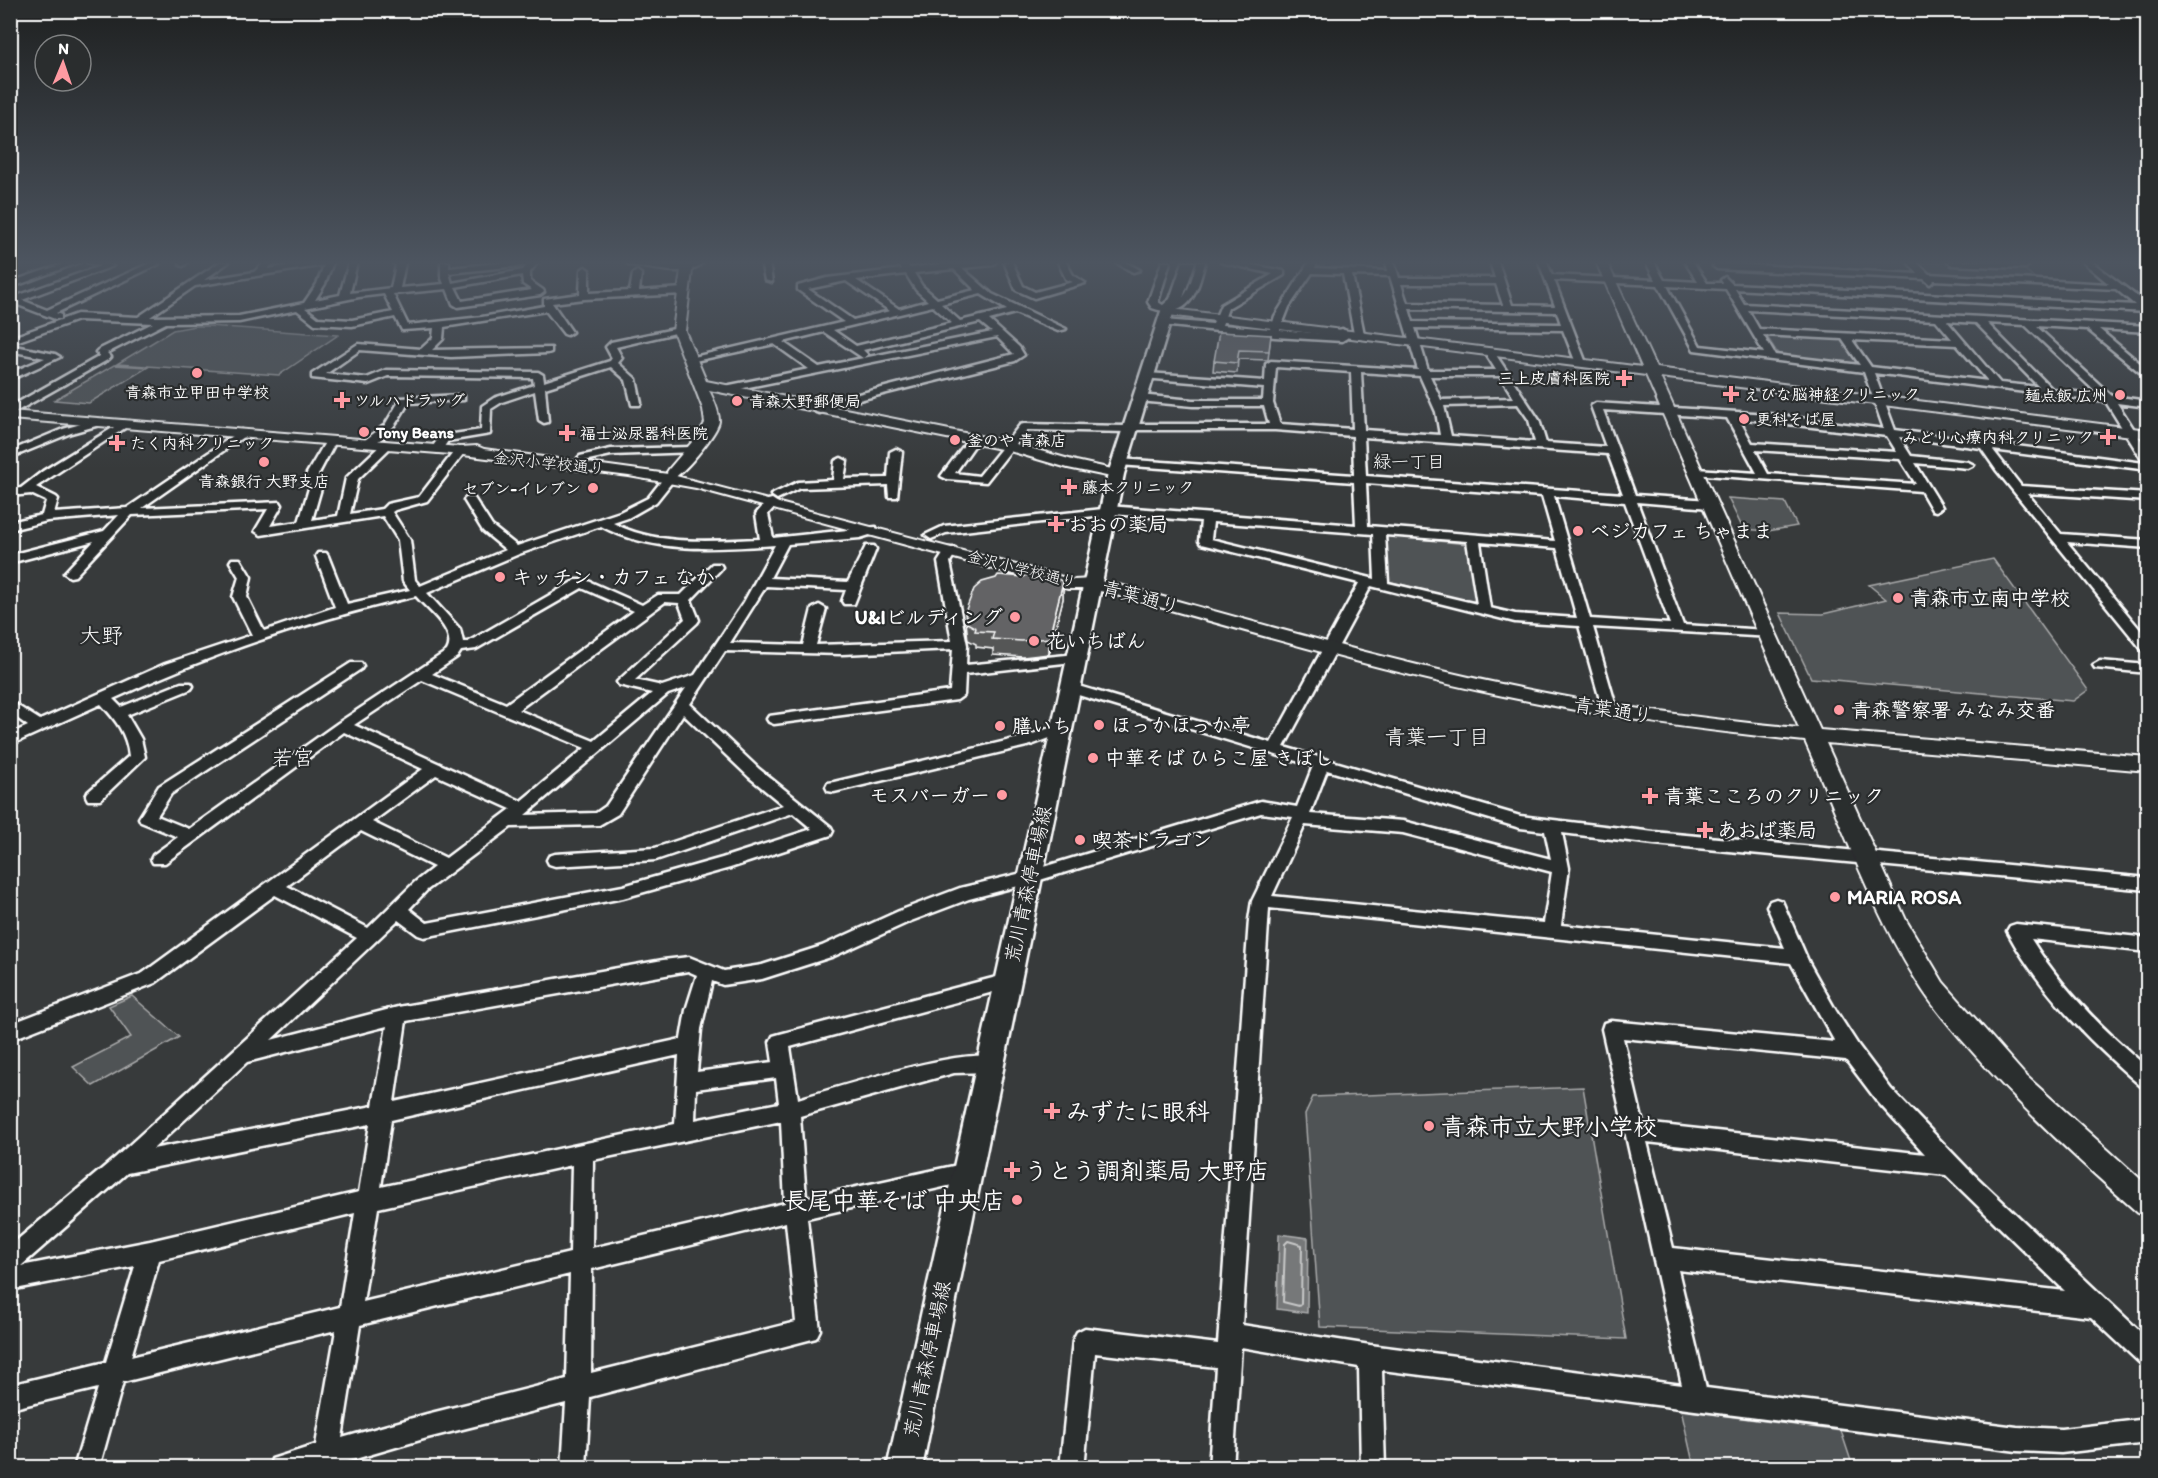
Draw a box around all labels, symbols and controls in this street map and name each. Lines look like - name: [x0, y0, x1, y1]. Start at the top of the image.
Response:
- north arrow: [33, 33, 93, 93]
- text: N: [58, 39, 69, 58]
- marker: 青森市立甲田中学校: [190, 366, 204, 380]
- place label: 三上皮膚科医院: [1498, 369, 1610, 388]
- marker: 三上皮膚科医院: [1615, 369, 1633, 387]
- place label: 青森市立甲田中学校: [125, 383, 269, 402]
- marker: えびな脳神経クリニック: [1722, 385, 1740, 403]
- place label: えびな脳神経クリニック: [1744, 385, 1920, 404]
- place label: 麺点飯 広州: [2024, 386, 2108, 405]
- marker: 麺点飯 広州: [2113, 388, 2127, 402]
- place label: ツルハドラッグ: [354, 391, 465, 410]
- place label: 青森大野郵便局: [749, 392, 861, 411]
- marker: ツルハドラッグ: [335, 393, 349, 407]
- marker: 青森大野郵便局: [730, 394, 744, 408]
- place label: 更科そば屋: [1756, 410, 1836, 429]
- marker: 更科そば屋: [1737, 412, 1751, 426]
- place label: Tony Beans: [375, 423, 454, 443]
- marker: 福士泌尿器科医院: [558, 424, 576, 442]
- place label: 福士泌尿器科医院: [580, 424, 708, 443]
- marker: Tony Beans: [357, 425, 371, 439]
- place label: みどり心療内科クリニック: [1902, 428, 2094, 447]
- marker: みどり心療内科クリニック: [2099, 428, 2117, 446]
- place label: 釜のや 青森店: [967, 431, 1067, 450]
- marker: 釜のや 青森店: [948, 433, 962, 447]
- marker: たく内科クリニック: [108, 434, 126, 452]
- place label: たく内科クリニック: [130, 434, 274, 453]
- street label: 金沢小学校通り: [492, 448, 606, 478]
- district label: 緑一丁目: [1373, 451, 1445, 473]
- marker: 青森銀行 大野支店: [257, 455, 271, 469]
- place label: 青森銀行 大野支店: [198, 472, 330, 491]
- marker: 藤本クリニック: [1060, 478, 1078, 496]
- place label: 藤本クリニック: [1082, 478, 1194, 497]
- place label: セブン-イレブン: [463, 479, 581, 498]
- marker: セブン-イレブン: [586, 481, 600, 495]
- place label: おおの薬局: [1068, 512, 1168, 536]
- marker: おおの薬局: [1049, 517, 1063, 531]
- place label: ベジカフェ ちゃまま: [1590, 519, 1773, 543]
- marker: ベジカフェ ちゃまま: [1571, 524, 1585, 538]
- street label: 金沢小学校通り: [965, 546, 1079, 592]
- place label: キッチン・カフェ なか: [512, 565, 715, 589]
- marker: キッチン・カフェ なか: [493, 570, 507, 584]
- street label: 青葉通り: [1099, 575, 1183, 619]
- place label: 青森市立南中学校: [1910, 586, 2070, 610]
- marker: 青森市立南中学校: [1891, 591, 1905, 605]
- place label: U&Iビルディング: [854, 605, 1003, 629]
- marker: U&Iビルディング: [1008, 610, 1022, 624]
- district label: 大野: [79, 622, 123, 649]
- place label: 花いちばん: [1046, 629, 1146, 653]
- marker: 花いちばん: [1027, 634, 1041, 648]
- street label: 青葉通り: [1572, 692, 1654, 728]
- place label: 青森警察署 みなみ交番: [1851, 698, 2056, 722]
- marker: 青森警察署 みなみ交番: [1832, 703, 1846, 717]
- place label: ほっかほっか亭: [1111, 713, 1251, 737]
- place label: 膳いち: [1012, 714, 1072, 738]
- marker: ほっかほっか亭: [1092, 718, 1106, 732]
- marker: 膳いち: [993, 719, 1007, 733]
- district label: 青葉一丁目: [1385, 724, 1490, 749]
- district label: 若宮: [272, 745, 314, 770]
- place label: 中華そば ひらこ屋 きぼし: [1105, 746, 1334, 770]
- marker: 中華そば ひらこ屋 きぼし: [1086, 751, 1100, 765]
- place label: モスバーガー: [870, 783, 990, 807]
- place label: 青葉こころのクリニック: [1664, 784, 1884, 808]
- marker: 青葉こころのクリニック: [1641, 787, 1659, 805]
- marker: モスバーガー: [995, 788, 1009, 802]
- street label: 荒川青森停車場線: [1000, 803, 1056, 965]
- place label: あおば薬局: [1717, 818, 1817, 842]
- marker: あおば薬局: [1698, 823, 1712, 837]
- place label: 喫茶ドラゴン: [1092, 828, 1212, 852]
- marker: 喫茶ドラゴン: [1073, 833, 1087, 847]
- place label: MARIA ROSA: [1847, 885, 1961, 909]
- marker: MARIA ROSA: [1828, 890, 1842, 904]
- place label: みずたに眼科: [1066, 1097, 1210, 1126]
- marker: みずたに眼科: [1043, 1102, 1061, 1120]
- place label: 青森市立大野小学校: [1441, 1112, 1657, 1141]
- marker: 青森市立大野小学校: [1422, 1119, 1436, 1133]
- place label: うとう調剤薬局 大野店: [1024, 1156, 1269, 1185]
- marker: うとう調剤薬局 大野店: [1005, 1163, 1019, 1177]
- place label: 長尾中華そば 中央店: [784, 1186, 1005, 1215]
- marker: 長尾中華そば 中央店: [1010, 1193, 1024, 1207]
- street label: 荒川青森停車場線: [899, 1278, 955, 1440]

